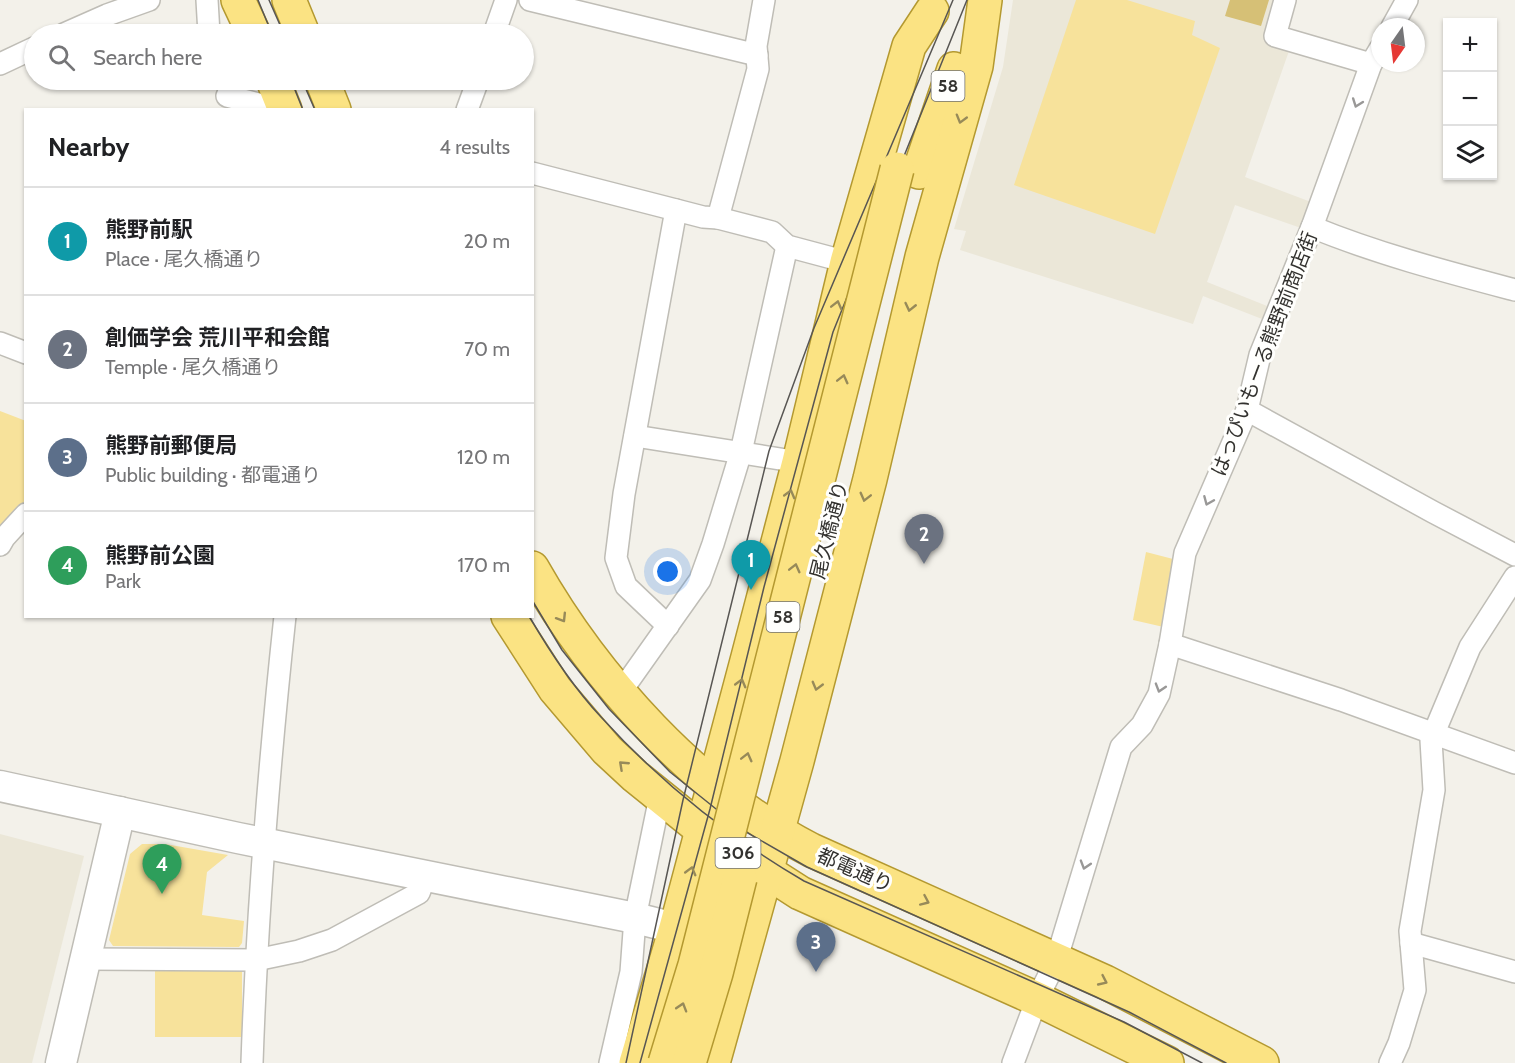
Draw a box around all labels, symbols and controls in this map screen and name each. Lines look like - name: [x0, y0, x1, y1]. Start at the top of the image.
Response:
- north arrow: [1371, 18, 1425, 72]
- map controls: [1443, 18, 1497, 180]
- button: +: [1443, 18, 1497, 72]
- search box: [24, 24, 534, 90]
- icon: search: [45, 41, 78, 74]
- text: Search here: [93, 44, 202, 71]
- road number: 58: [932, 71, 964, 101]
- button: −: [1443, 72, 1497, 126]
- one-way arrow: [1352, 97, 1365, 107]
- one-way arrow: [956, 114, 969, 124]
- button: layers: [1443, 126, 1497, 180]
- text: Nearby: [48, 131, 129, 163]
- text: 4 results: [439, 135, 510, 159]
- text: 熊野前駅: [105, 216, 193, 243]
- street label: はっぴいもーる熊野前商店街: [1206, 228, 1322, 480]
- text: 1: [64, 229, 71, 253]
- text: 20 m: [464, 229, 510, 253]
- text: Place · 尾久橋通り: [105, 247, 264, 271]
- one-way arrow: [829, 300, 842, 310]
- one-way arrow: [905, 302, 918, 312]
- text: 創価学会 荒川平和会館: [105, 324, 330, 351]
- text: 2: [62, 337, 73, 361]
- text: 70 m: [464, 337, 510, 361]
- text: Temple · 尾久橋通り: [105, 355, 282, 379]
- one-way arrow: [836, 375, 849, 385]
- text: 熊野前郵便局: [105, 432, 237, 459]
- text: 3: [62, 445, 73, 469]
- text: 120 m: [457, 445, 510, 469]
- text: Public building · 都電通り: [105, 463, 321, 487]
- street label: 尾久橋通り: [805, 479, 853, 581]
- one-way arrow: [783, 489, 796, 499]
- one-way arrow: [860, 491, 873, 501]
- one-way arrow: [1203, 494, 1215, 505]
- pin: 2: [904, 514, 944, 564]
- pin: 1: [732, 540, 771, 590]
- text: 熊野前公園: [105, 542, 215, 569]
- text: 4: [61, 553, 74, 577]
- text: 170 m: [458, 553, 510, 577]
- your location: [653, 557, 682, 586]
- one-way arrow: [788, 564, 801, 574]
- text: Park: [105, 569, 141, 593]
- road number: 58: [766, 602, 800, 632]
- one-way arrow: [555, 612, 567, 622]
- one-way arrow: [734, 678, 746, 689]
- one-way arrow: [811, 680, 824, 690]
- one-way arrow: [1155, 682, 1167, 693]
- one-way arrow: [740, 753, 753, 763]
- one-way arrow: [620, 761, 630, 772]
- road number: 306: [716, 838, 760, 868]
- street label: 都電通り: [814, 843, 896, 897]
- pin: 4: [142, 844, 182, 894]
- one-way arrow: [1080, 859, 1092, 870]
- one-way arrow: [684, 866, 696, 877]
- one-way arrow: [919, 894, 930, 906]
- pin: 3: [796, 922, 836, 972]
- one-way arrow: [1096, 974, 1107, 986]
- one-way arrow: [675, 1002, 687, 1013]

